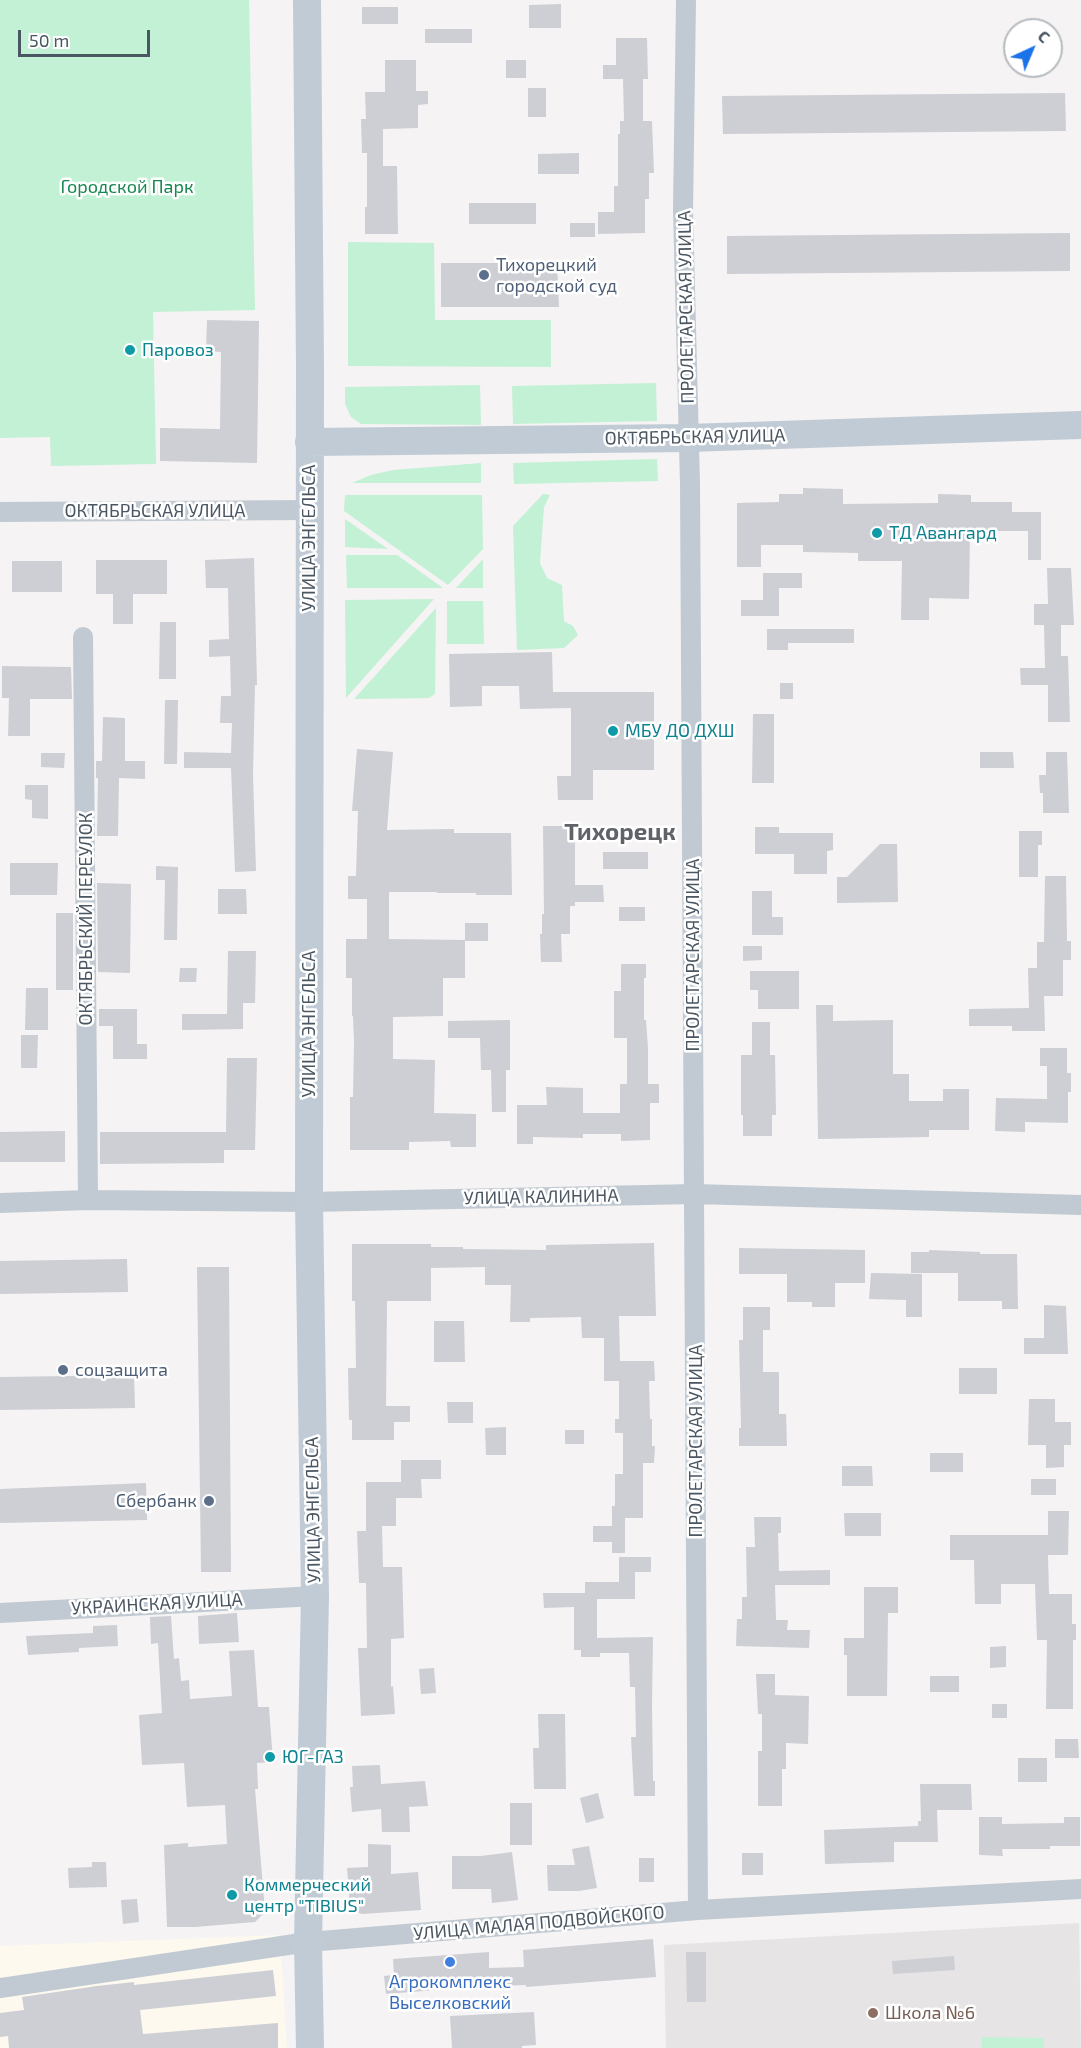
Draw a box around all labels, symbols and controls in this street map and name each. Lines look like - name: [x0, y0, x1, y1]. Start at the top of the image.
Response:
- scale bar: [21, 18, 153, 56]
- north arrow: [1003, 18, 1063, 78]
- text: С: [1034, 26, 1054, 46]
- text: 50 m: [29, 29, 69, 51]
- park label: Городской Парк: [60, 176, 194, 198]
- street label: ПРОЛЕТАРСКАЯ УЛИЦА: [674, 210, 698, 404]
- place label: Тихорецкий городской суд: [496, 254, 617, 296]
- marker: Тихорецкий городской суд: [477, 268, 491, 282]
- place label: Паровоз: [142, 339, 214, 361]
- marker: Паровоз: [123, 343, 137, 357]
- street label: ОКТЯБРЬСКАЯ УЛИЦА: [604, 425, 786, 449]
- street label: УЛИЦА ЭНГЕЛЬСА: [298, 465, 320, 611]
- street label: ОКТЯБРЬСКАЯ УЛИЦА: [65, 500, 245, 522]
- place label: ТД Авангард: [889, 522, 997, 544]
- marker: ТД Авангард: [870, 526, 884, 540]
- place label: МБУ ДО ДХШ: [625, 720, 734, 742]
- marker: МБУ ДО ДХШ: [606, 724, 620, 738]
- street label: ОКТЯБРЬСКИЙ ПЕРЕУЛОК: [75, 812, 97, 1026]
- district label: Тихорецк: [564, 818, 676, 846]
- street label: ПРОЛЕТАРСКАЯ УЛИЦА: [682, 858, 704, 1052]
- street label: УЛИЦА ЭНГЕЛЬСА: [298, 951, 320, 1097]
- street label: УЛИЦА КАЛИНИНА: [463, 1185, 619, 1209]
- street label: ПРОЛЕТАРСКАЯ УЛИЦА: [685, 1344, 707, 1538]
- place label: соцзащита: [75, 1359, 168, 1381]
- marker: соцзащита: [56, 1363, 70, 1377]
- street label: УЛИЦА ЭНГЕЛЬСА: [301, 1436, 325, 1584]
- place label: Сбербанк: [116, 1490, 197, 1512]
- marker: Сбербанк: [202, 1494, 216, 1508]
- street label: УКРАИНСКАЯ УЛИЦА: [71, 1589, 243, 1619]
- place label: ЮГ-ГАЗ: [282, 1746, 344, 1768]
- marker: ЮГ-ГАЗ: [263, 1750, 277, 1764]
- place label: Коммерческий центр "TIBIUS": [244, 1874, 371, 1916]
- marker: Коммерческий центр "TIBIUS": [225, 1888, 239, 1902]
- street label: УЛИЦА МАЛАЯ ПОДВОЙСКОГО: [413, 1901, 665, 1945]
- marker: Агрокомплекс Выселковский: [443, 1955, 457, 1969]
- place label: Агрокомплекс Выселковский: [389, 1971, 511, 2014]
- place label: Школа №6: [885, 2002, 975, 2024]
- marker: Школа №6: [866, 2006, 880, 2020]

